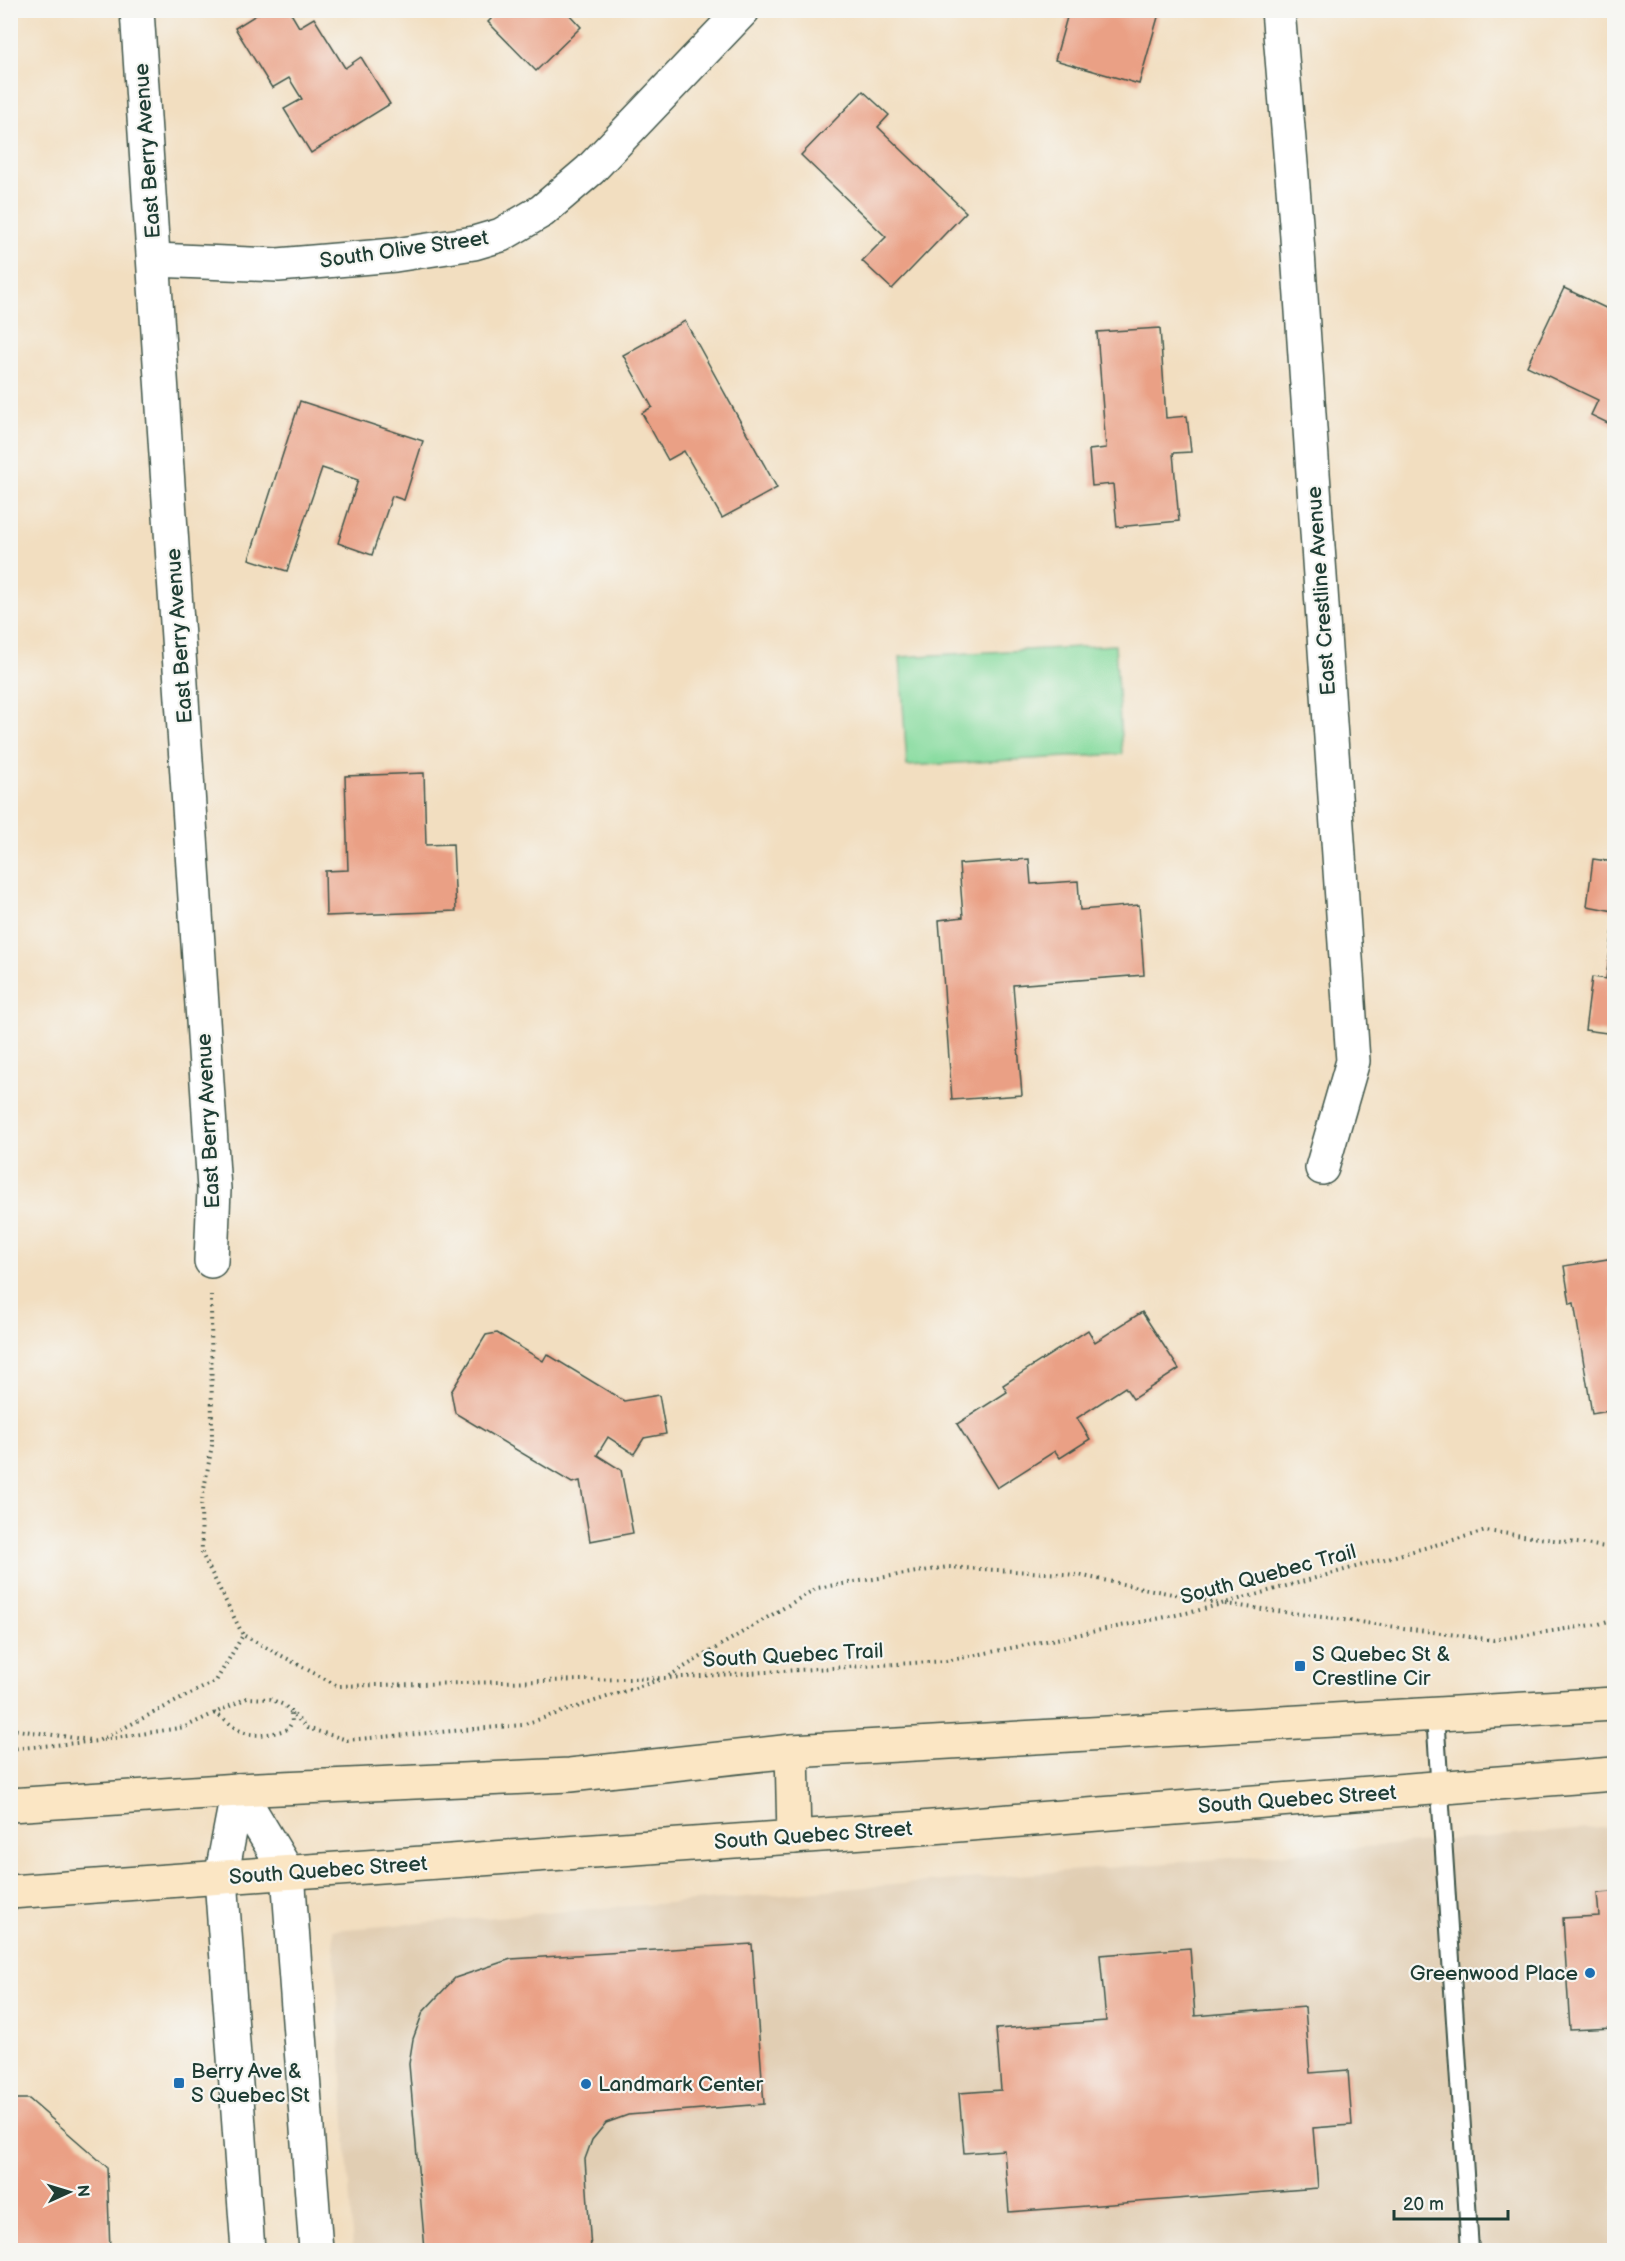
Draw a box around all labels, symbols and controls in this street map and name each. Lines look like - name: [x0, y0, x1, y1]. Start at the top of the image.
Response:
- street label: East Berry Avenue: [129, 63, 166, 239]
- street label: South Olive Street: [318, 225, 490, 274]
- street label: East Crestline Avenue: [1302, 486, 1341, 696]
- street label: East Berry Avenue: [161, 548, 198, 724]
- street label: East Berry Avenue: [191, 1033, 226, 1209]
- street label: South Quebec Trail: [1177, 1539, 1359, 1610]
- street label: South Quebec Trail: [702, 1638, 884, 1673]
- place label: S Quebec St & Crestline Cir: [1312, 1642, 1450, 1691]
- marker: S Quebec St & Crestline Cir: [1293, 1659, 1307, 1673]
- street label: South Quebec Street: [1197, 1780, 1398, 1819]
- street label: South Quebec Street: [713, 1816, 914, 1855]
- street label: South Quebec Street: [228, 1851, 429, 1890]
- place label: Greenwood Place: [1410, 1961, 1578, 1986]
- marker: Greenwood Place: [1583, 1966, 1597, 1980]
- place label: Berry Ave & S Quebec St: [191, 2059, 310, 2108]
- place label: Landmark Center: [598, 2072, 763, 2097]
- marker: Berry Ave & S Quebec St: [172, 2076, 186, 2090]
- marker: Landmark Center: [579, 2077, 593, 2091]
- north arrow: [39, 2162, 99, 2222]
- scale bar: [1394, 2183, 1508, 2221]
- text: N: [73, 2184, 92, 2198]
- text: 20 m: [1403, 2194, 1444, 2215]

